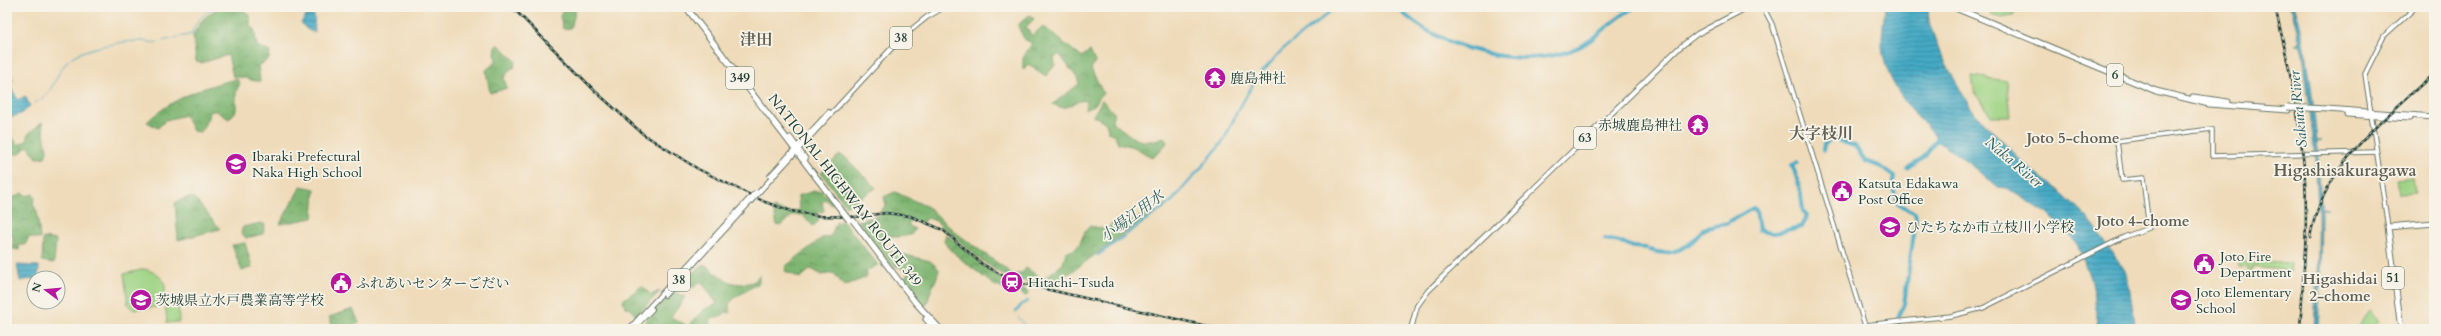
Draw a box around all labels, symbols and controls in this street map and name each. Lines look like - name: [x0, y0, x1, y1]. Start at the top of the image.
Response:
- road number: 38: [890, 27, 912, 49]
- district label: 津田: [740, 29, 772, 51]
- road number: 6: [2107, 64, 2123, 86]
- temple icon: 鹿島神社: [1202, 65, 1228, 91]
- road number: 349: [726, 67, 754, 89]
- water label: Sakura River: [2284, 68, 2312, 149]
- place label: 鹿島神社: [1230, 69, 1286, 88]
- street label: NATIONAL HIGHWAY ROUTE 349: [764, 90, 926, 290]
- temple icon: 赤城鹿島神社: [1685, 112, 1711, 138]
- place label: 赤城鹿島神社: [1598, 116, 1682, 135]
- district label: 大字枝川: [1789, 123, 1853, 145]
- road number: 63: [1574, 127, 1596, 149]
- district label: Joto 5-chome: [2025, 128, 2119, 148]
- water label: Naka River: [1981, 132, 2048, 193]
- place label: Ibaraki Prefectural Naka High School: [252, 147, 362, 182]
- school or university icon: Ibaraki Prefectural Naka High School: [223, 151, 249, 177]
- district label: Higashisakuragawa: [2273, 160, 2417, 182]
- place label: Katsuta Edakawa Post Office: [1858, 174, 1958, 209]
- public building icon: Katsuta Edakawa Post Office: [1829, 178, 1855, 204]
- water label: 小場江用水: [1096, 184, 1170, 247]
- district label: Joto 4-chome: [2095, 211, 2189, 231]
- school or university icon: ひたちなか市立枝川小学校: [1877, 214, 1903, 240]
- place label: ひたちなか市立枝川小学校: [1906, 218, 2074, 237]
- place label: Joto Fire Department: [2218, 247, 2292, 282]
- public building icon: Joto Fire Department: [2191, 251, 2217, 277]
- road number: 51: [2382, 267, 2404, 289]
- road number: 38: [668, 269, 690, 291]
- station icon: Hitachi-Tsuda: [999, 269, 1025, 295]
- district label: Higashidai 2-chome: [2303, 269, 2378, 306]
- north arrow: [26, 270, 66, 310]
- public building icon: ふれあいセンターごだい: [328, 270, 354, 296]
- place label: Hitachi-Tsuda: [1028, 273, 1115, 292]
- place label: ふれあいセンターごだい: [356, 274, 509, 293]
- text: N: [28, 280, 46, 294]
- place label: Joto Elementary School: [2194, 283, 2292, 318]
- school or university icon: 茨城県立水戸農業高等学校: [128, 287, 154, 313]
- school or university icon: Joto Elementary School: [2168, 287, 2194, 313]
- place label: 茨城県立水戸農業高等学校: [156, 291, 324, 310]

